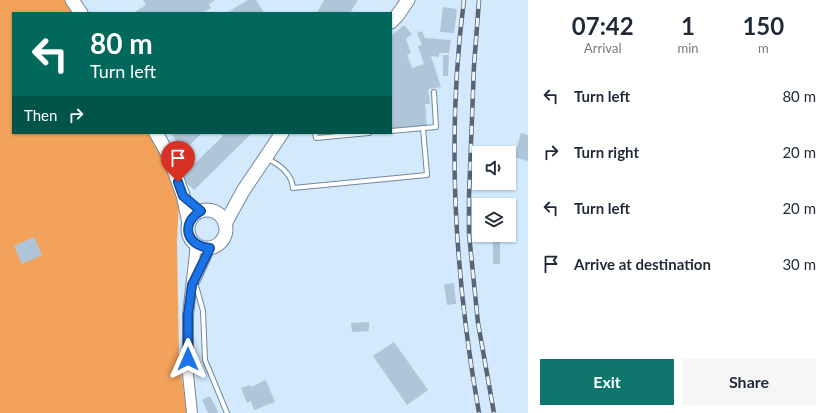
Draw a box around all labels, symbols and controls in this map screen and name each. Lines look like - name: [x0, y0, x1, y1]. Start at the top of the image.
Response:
- text: 07:42: [572, 11, 634, 40]
- text: 1: [681, 11, 695, 40]
- text: 150: [742, 11, 784, 40]
- text: 80 m: [90, 26, 153, 60]
- icon: left: [24, 28, 76, 80]
- text: Arrival: [584, 40, 621, 56]
- text: min: [678, 40, 699, 56]
- text: m: [758, 40, 769, 56]
- text: Turn left: [90, 60, 156, 82]
- icon: left: [540, 85, 562, 107]
- text: Turn left: [574, 87, 630, 105]
- text: 80 m: [782, 87, 816, 105]
- icon: right: [65, 104, 87, 126]
- text: Then: [24, 106, 57, 124]
- pin: [161, 141, 195, 182]
- icon: right: [540, 141, 562, 163]
- text: Turn right: [574, 143, 639, 161]
- text: 20 m: [782, 143, 816, 161]
- map controls: [472, 146, 516, 242]
- button: sound: [472, 146, 516, 190]
- icon: arrive: [167, 147, 189, 169]
- icon: left: [540, 197, 562, 219]
- button: layers: [472, 198, 516, 242]
- text: Turn left: [574, 199, 630, 217]
- text: 20 m: [782, 199, 816, 217]
- icon: arrive: [540, 253, 562, 275]
- text: Arrive at destination: [574, 255, 711, 273]
- text: 30 m: [782, 255, 816, 273]
- position arrow: [167, 338, 209, 380]
- button: Exit: [540, 359, 674, 405]
- button: Share: [682, 359, 816, 405]

